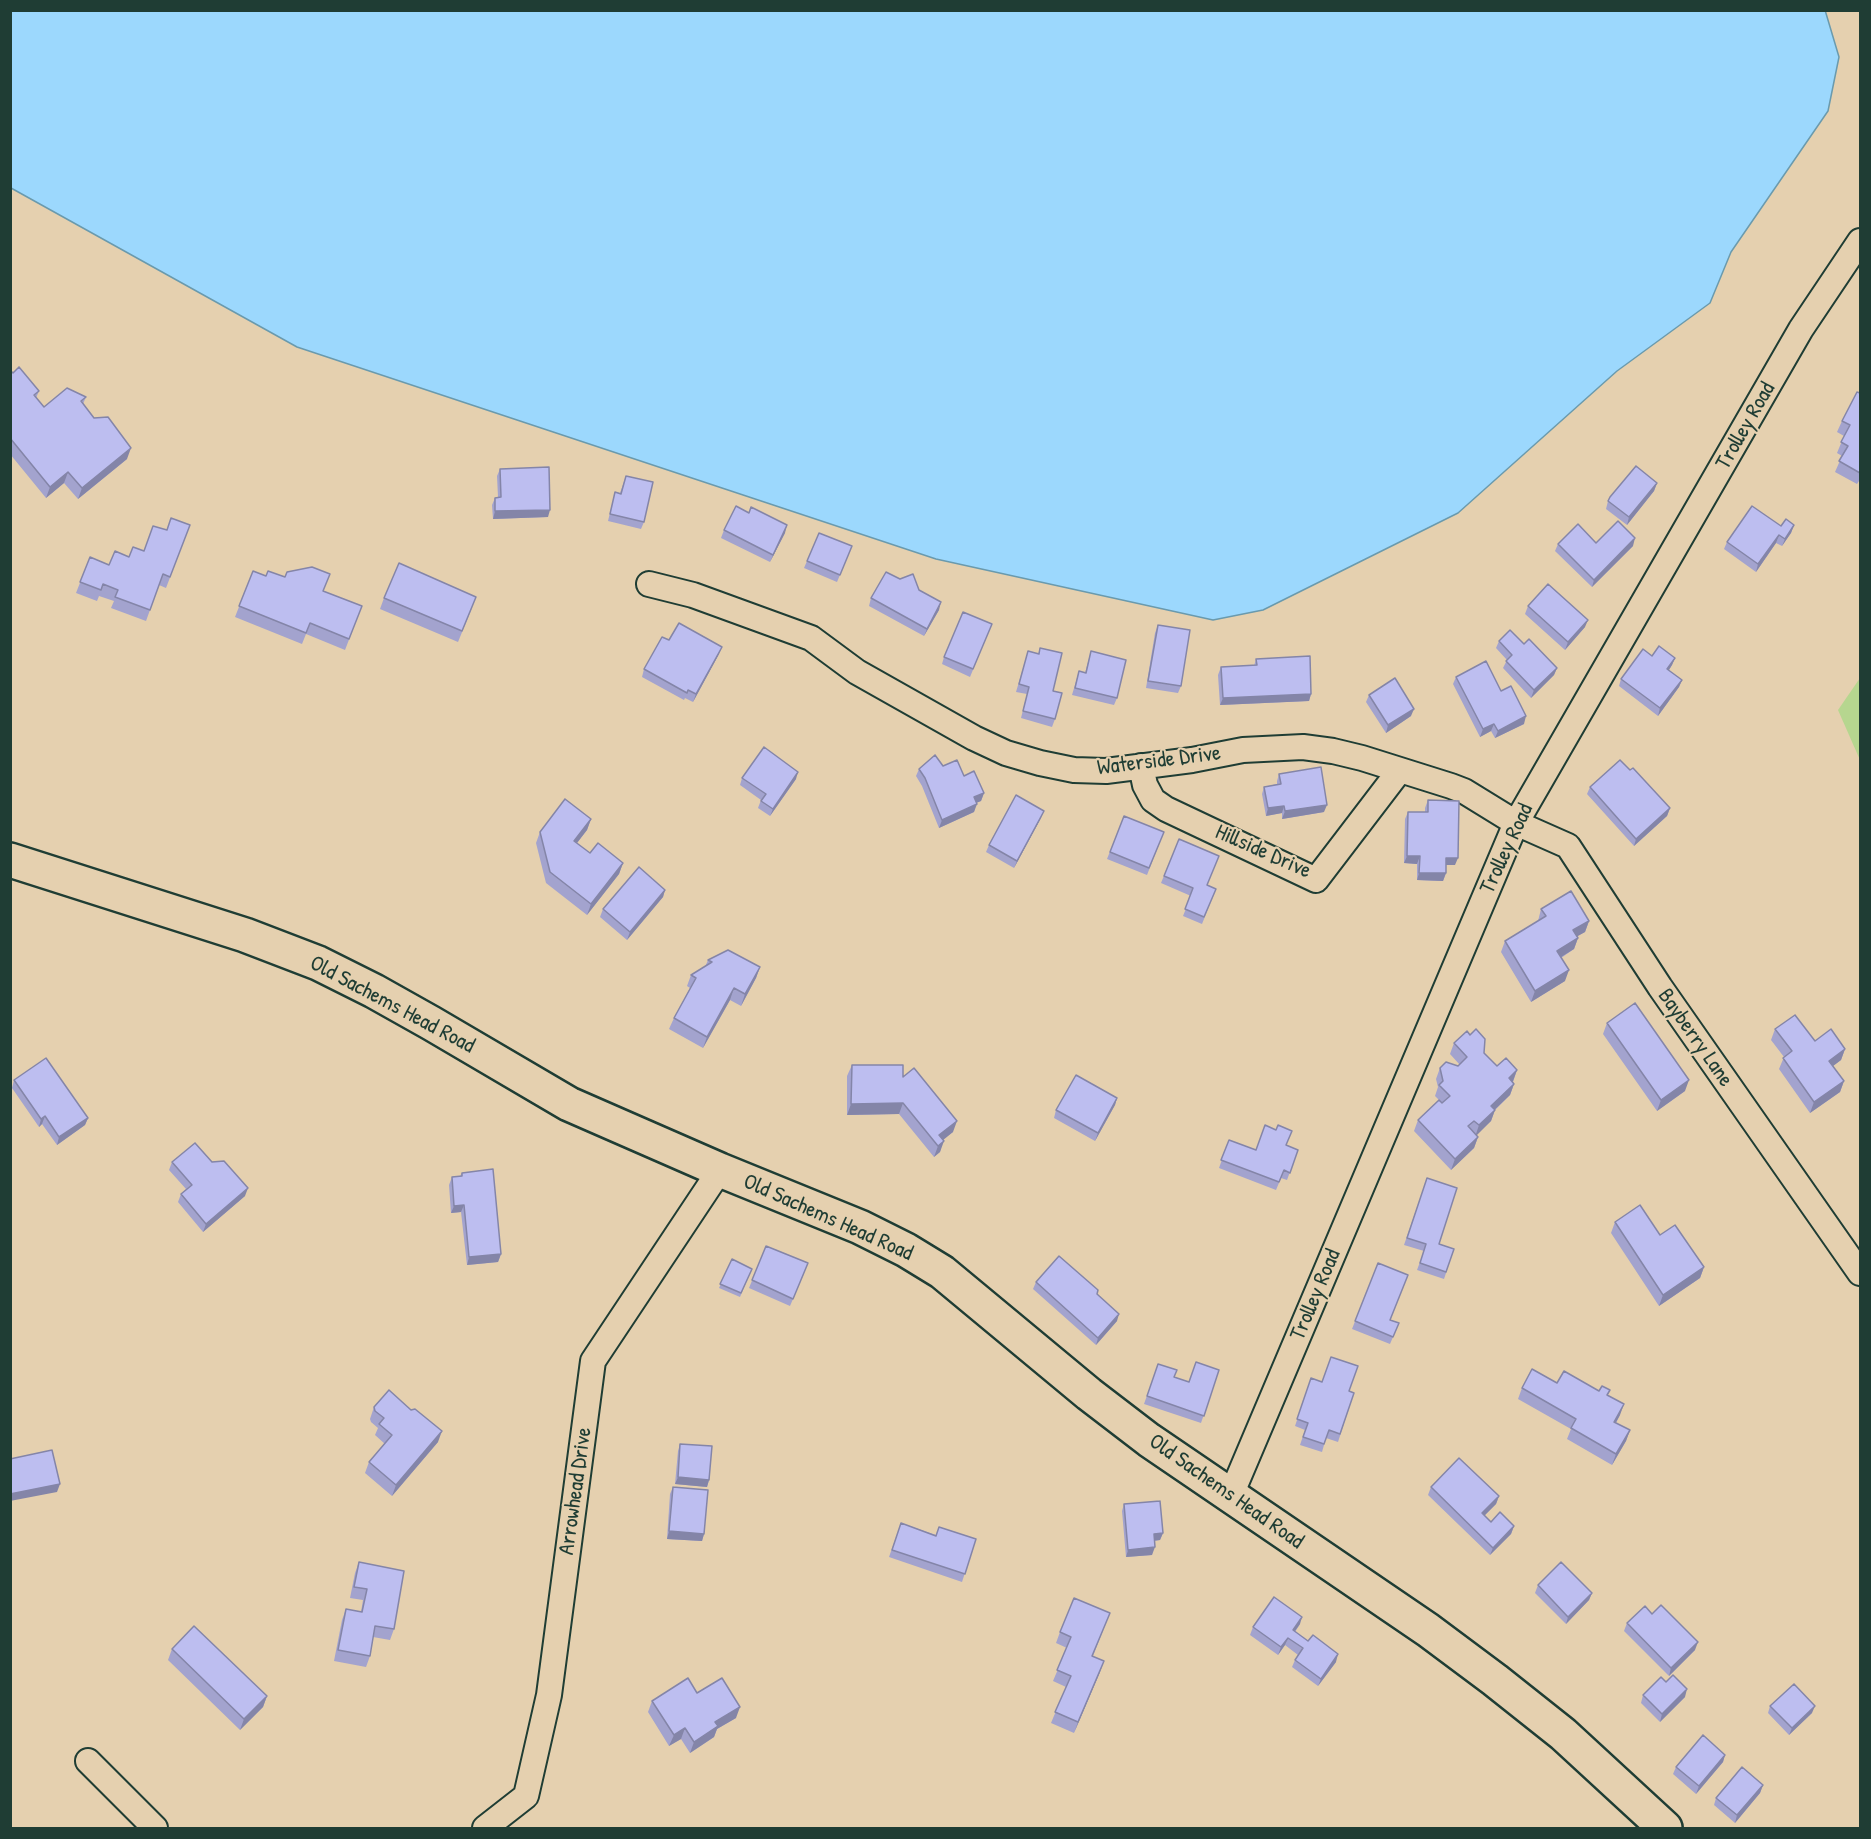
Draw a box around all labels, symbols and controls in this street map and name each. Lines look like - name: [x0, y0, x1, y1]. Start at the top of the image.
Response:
- street label: Trolley Road: [1710, 378, 1782, 474]
- street label: Waterside Drive: [1096, 740, 1222, 782]
- street label: Trolley Road: [1475, 800, 1539, 898]
- street label: Hillside Drive: [1211, 819, 1315, 885]
- street label: Old Sachems Head Road: [305, 950, 479, 1060]
- street label: Bayberry Lane: [1652, 984, 1738, 1092]
- street label: Old Sachems Head Road: [739, 1169, 917, 1267]
- street label: Trolley Road: [1285, 1246, 1347, 1344]
- street label: Arrowhead Drive: [554, 1426, 598, 1556]
- street label: Old Sachems Head Road: [1144, 1429, 1308, 1555]

